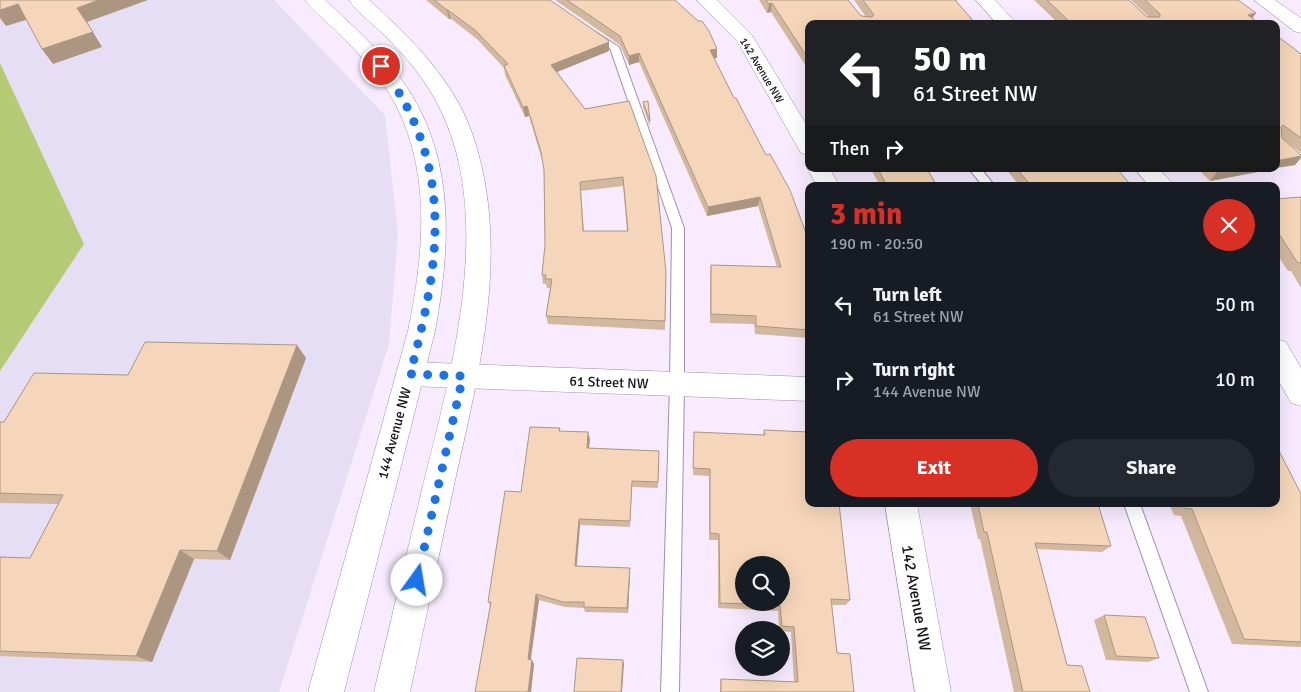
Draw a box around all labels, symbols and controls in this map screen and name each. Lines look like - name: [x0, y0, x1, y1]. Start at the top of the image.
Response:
- street label: 142 Avenue NW: [737, 35, 787, 106]
- text: 50 m: [913, 37, 987, 80]
- icon: left: [830, 40, 895, 105]
- pin: [360, 45, 402, 87]
- icon: arrive: [367, 52, 395, 80]
- text: 61 Street NW: [913, 80, 1037, 107]
- icon: right: [880, 135, 908, 163]
- text: Then: [830, 137, 870, 161]
- text: 3 min: [830, 196, 902, 233]
- button: close: [1203, 199, 1255, 251]
- text: 190 m · 20:50: [830, 234, 923, 254]
- text: Turn left: [873, 283, 942, 307]
- icon: left: [830, 291, 858, 319]
- text: 50 m: [1215, 293, 1255, 317]
- text: 61 Street NW: [873, 307, 963, 327]
- text: Turn right: [873, 358, 955, 382]
- icon: right: [830, 366, 858, 394]
- text: 10 m: [1215, 368, 1255, 392]
- street label: 61 Street NW: [569, 373, 649, 392]
- text: 144 Avenue NW: [873, 382, 980, 402]
- street label: 144 Avenue NW: [374, 385, 415, 481]
- button: Exit: [830, 439, 1038, 497]
- button: Share: [1048, 439, 1255, 497]
- street label: 142 Avenue NW: [897, 544, 935, 653]
- position arrow: [390, 553, 442, 605]
- map controls: [735, 556, 790, 676]
- button: search: [735, 556, 790, 611]
- button: layers: [735, 621, 790, 676]

